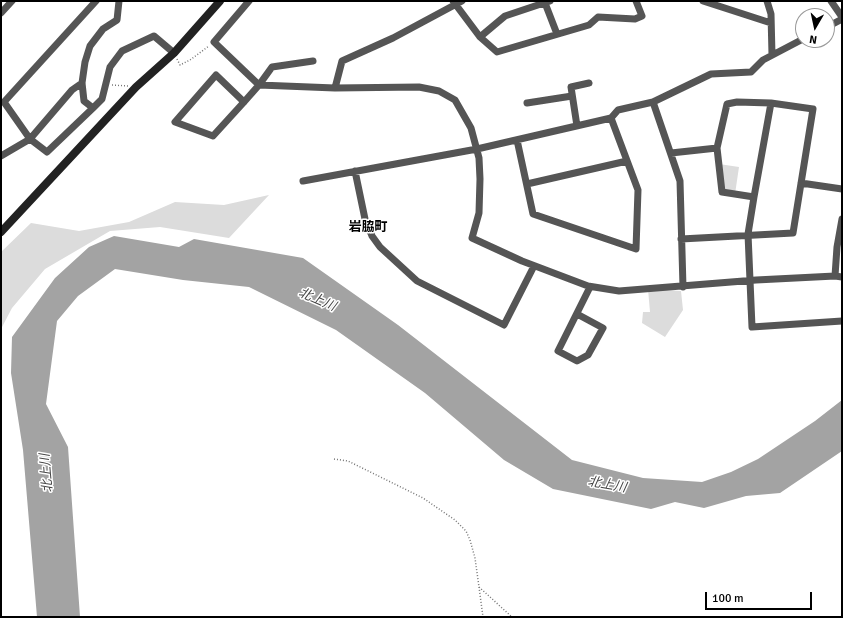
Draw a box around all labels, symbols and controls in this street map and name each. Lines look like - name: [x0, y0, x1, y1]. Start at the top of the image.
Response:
- north arrow: [795, 8, 835, 48]
- text: N: [808, 32, 818, 46]
- district label: 岩脇町: [349, 220, 387, 236]
- water label: 北上川: [296, 285, 338, 315]
- water label: 北上川: [38, 453, 56, 493]
- water label: 北上川: [586, 474, 628, 496]
- scale bar: [707, 584, 814, 610]
- text: 100 m: [712, 591, 744, 606]

